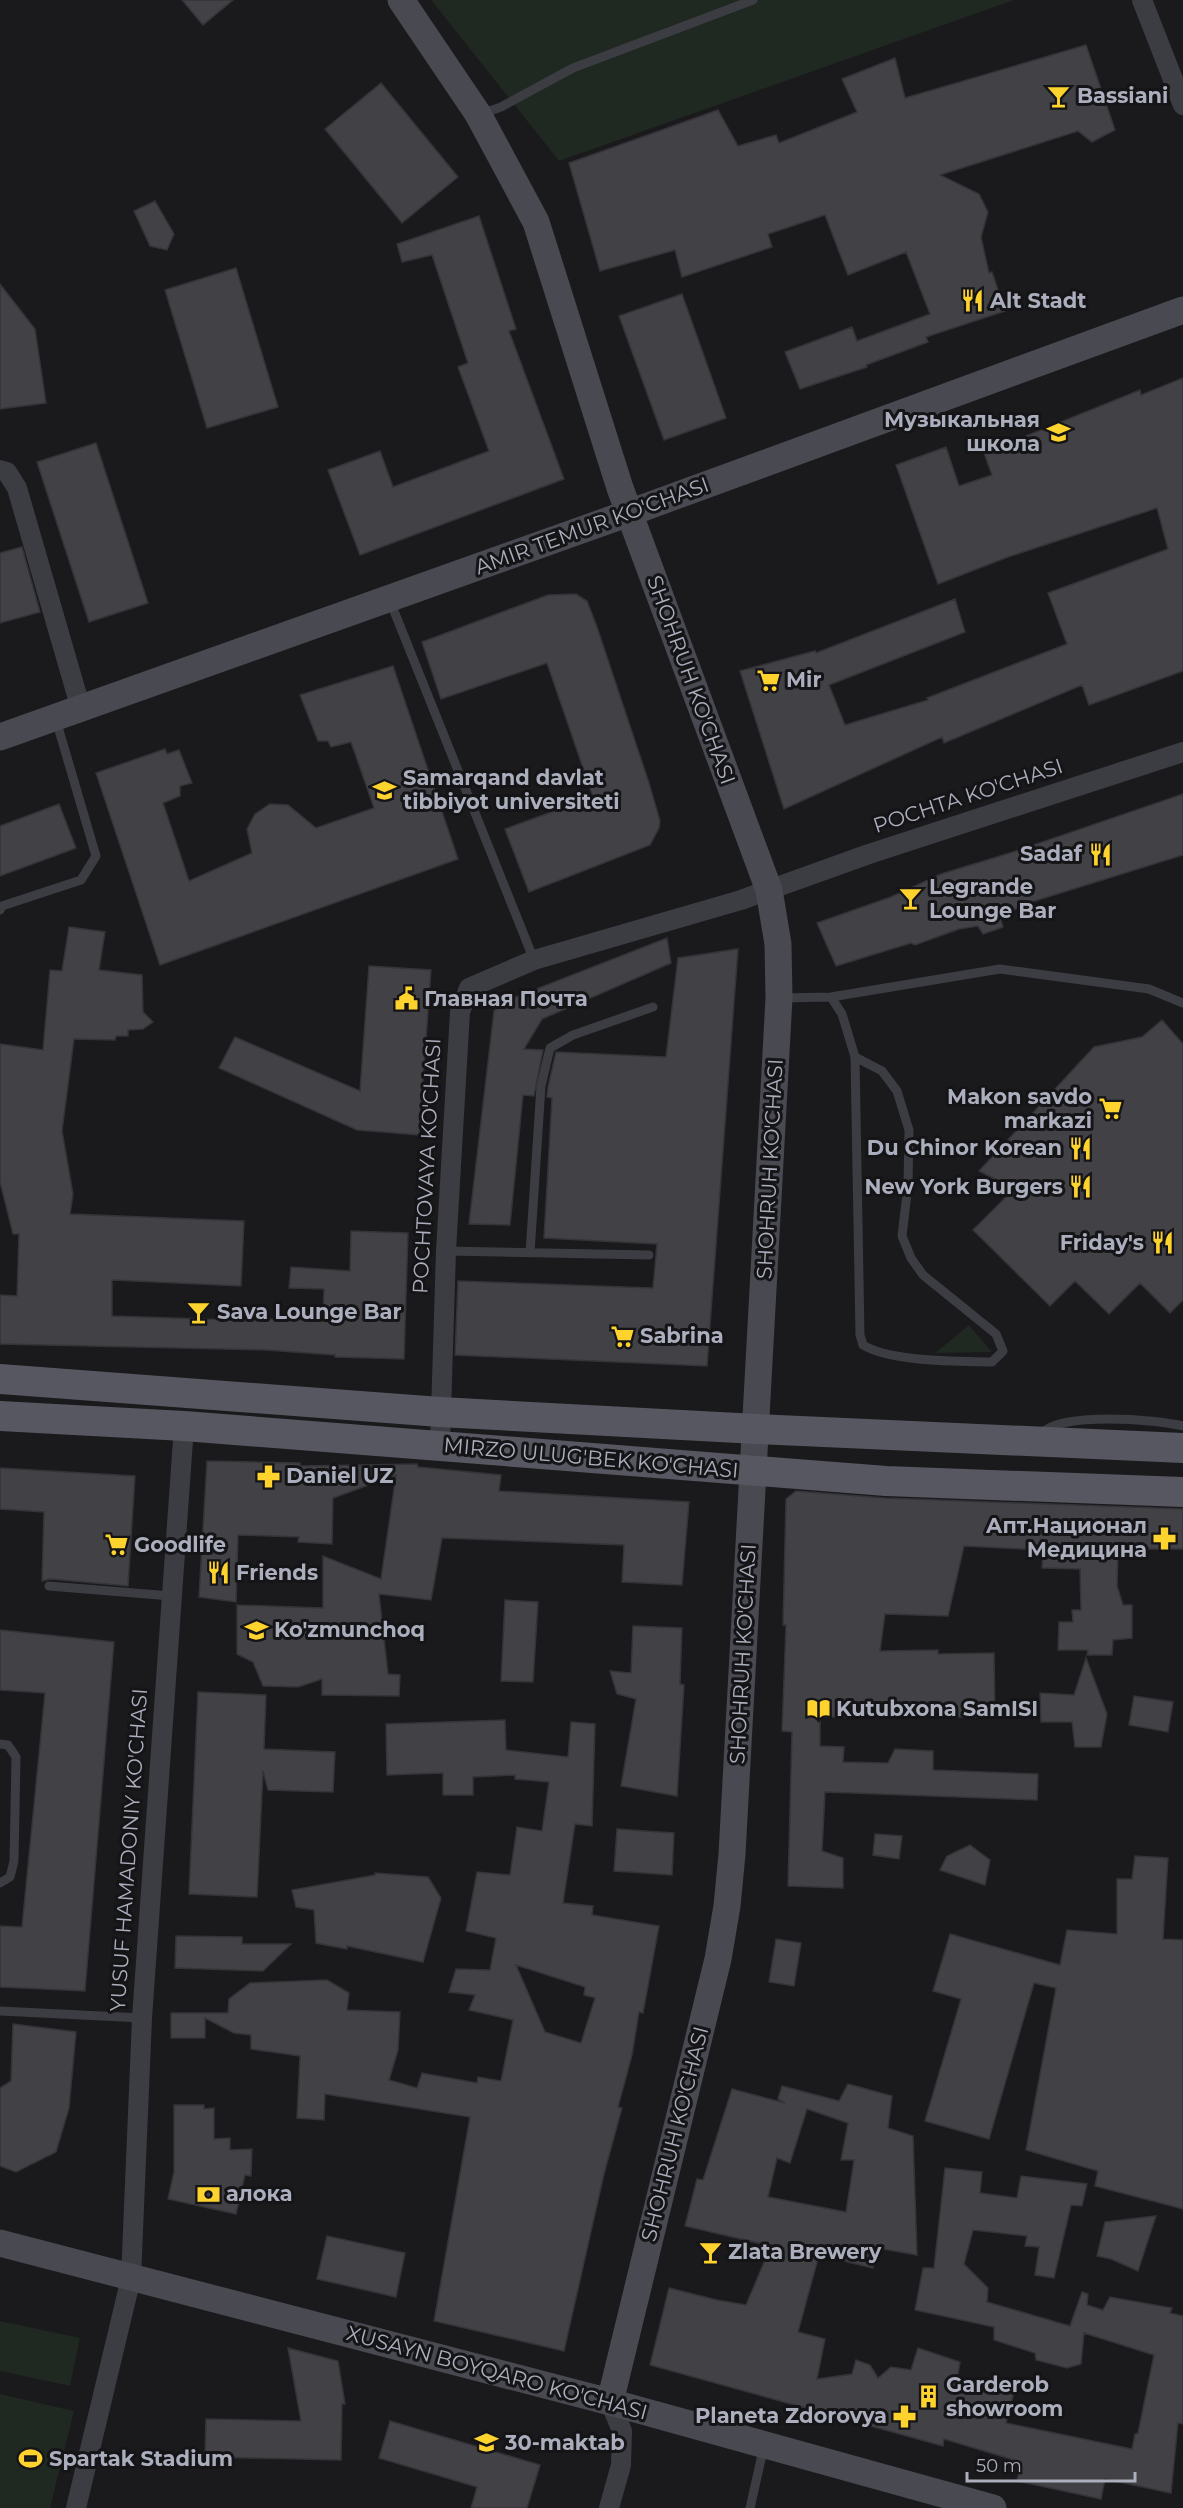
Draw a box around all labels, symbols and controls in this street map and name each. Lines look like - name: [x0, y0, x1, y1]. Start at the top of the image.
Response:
- bar icon: Bassiani: [1046, 83, 1072, 109]
- place label: Bassiani: [1077, 83, 1168, 108]
- restaurant icon: Alt Stadt: [959, 288, 985, 314]
- place label: Alt Stadt: [989, 288, 1086, 313]
- place label: Музыкальная школа: [884, 407, 1040, 456]
- school or university icon: Музыкальная школа: [1045, 419, 1071, 445]
- street label: AMIR TEMUR KO'CHASI: [471, 472, 712, 580]
- street label: SHOHRUH KO'CHASI: [642, 572, 741, 788]
- supermarket icon: Mir: [755, 667, 781, 693]
- place label: Mir: [786, 667, 821, 692]
- street label: POCHTA KO'CHASI: [870, 753, 1066, 838]
- place label: Samarqand davlat tibbiyot universiteti: [403, 765, 620, 814]
- school or university icon: Samarqand davlat tibbiyot universiteti: [372, 777, 398, 803]
- place label: Sadaf: [1020, 841, 1083, 866]
- restaurant icon: Sadaf: [1087, 841, 1113, 867]
- place label: Legrande Lounge Bar: [929, 874, 1056, 923]
- bar icon: Legrande Lounge Bar: [898, 886, 924, 912]
- public building icon: Главная Почта: [393, 986, 419, 1012]
- place label: Главная Почта: [424, 986, 588, 1011]
- street label: POCHTOVAYA KO'CHASI: [407, 1037, 446, 1294]
- street label: SHOHRUH KO'CHASI: [751, 1058, 788, 1280]
- place label: Makon savdo markazi: [947, 1084, 1092, 1133]
- supermarket icon: Makon savdo markazi: [1097, 1096, 1123, 1122]
- place label: Du Chinor Korean: [867, 1135, 1062, 1160]
- restaurant icon: Du Chinor Korean: [1067, 1135, 1093, 1161]
- place label: New York Burgers: [864, 1174, 1063, 1199]
- restaurant icon: New York Burgers: [1068, 1174, 1094, 1200]
- place label: Friday's: [1060, 1230, 1144, 1255]
- restaurant icon: Friday's: [1149, 1230, 1175, 1256]
- bar icon: Sava Lounge Bar: [186, 1299, 212, 1325]
- place label: Sava Lounge Bar: [217, 1299, 402, 1324]
- supermarket icon: Sabrina: [609, 1323, 635, 1349]
- place label: Sabrina: [640, 1323, 724, 1348]
- street label: MIRZO ULUG'BEK KO'CHASI: [443, 1432, 740, 1483]
- pharmacy icon: Daniel UZ: [255, 1463, 281, 1489]
- place label: Daniel UZ: [286, 1463, 393, 1488]
- place label: Апт.Национал Медицина: [986, 1513, 1147, 1562]
- pharmacy icon: Апт.Национал Медицина: [1152, 1525, 1178, 1551]
- supermarket icon: Goodlife: [103, 1532, 129, 1558]
- place label: Goodlife: [134, 1532, 226, 1557]
- street label: SHOHRUH KO'CHASI: [724, 1543, 761, 1765]
- restaurant icon: Friends: [205, 1560, 231, 1586]
- place label: Friends: [236, 1560, 318, 1585]
- school or university icon: Ko'zmunchoq: [243, 1617, 269, 1643]
- place label: Ko'zmunchoq: [274, 1617, 425, 1642]
- street label: YUSUF HAMADONIY KO'CHASI: [105, 1688, 152, 2012]
- library icon: Kutubxona SamISI: [805, 1696, 831, 1722]
- place label: Kutubxona SamISI: [836, 1696, 1038, 1721]
- street label: SHOHRUH KO'CHASI: [636, 2024, 713, 2244]
- bank icon: алока: [195, 2181, 221, 2207]
- place label: алока: [226, 2181, 292, 2206]
- bar icon: Zlata Brewery: [697, 2239, 723, 2265]
- place label: Zlata Brewery: [728, 2239, 882, 2264]
- street label: XUSAYN BOYQARO KO'CHASI: [344, 2320, 650, 2425]
- place label: Garderob showroom: [946, 2372, 1063, 2421]
- building icon: Garderob showroom: [915, 2384, 941, 2410]
- place label: Planeta Zdorovya: [695, 2403, 887, 2428]
- pharmacy icon: Planeta Zdorovya: [892, 2403, 918, 2429]
- school or university icon: 30-maktab: [474, 2430, 500, 2456]
- place label: 30-maktab: [504, 2430, 625, 2455]
- scale bar: [967, 2445, 1135, 2483]
- sports icon: Spartak Stadium: [18, 2446, 44, 2472]
- place label: Spartak Stadium: [49, 2446, 233, 2471]
- text: 50 m: [976, 2455, 1022, 2477]

